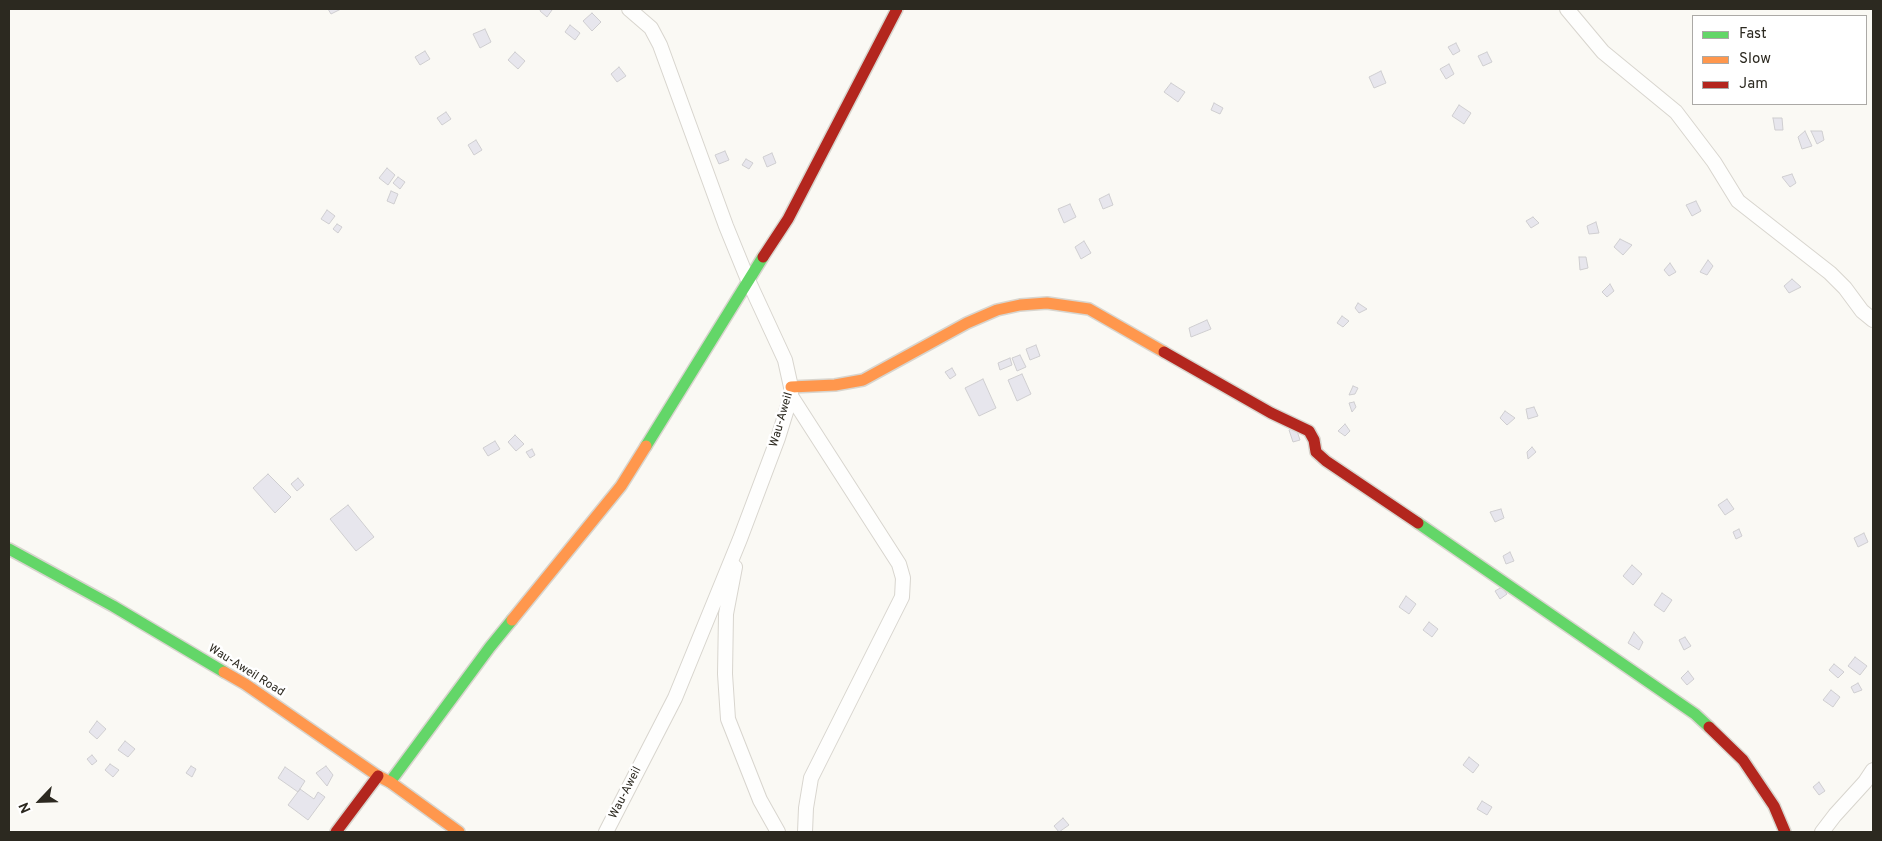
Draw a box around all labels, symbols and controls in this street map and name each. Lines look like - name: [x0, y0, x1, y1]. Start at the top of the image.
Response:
- legend: [1692, 15, 1867, 105]
- text: Fast: [1739, 25, 1767, 44]
- text: Slow: [1739, 50, 1771, 69]
- text: Jam: [1739, 75, 1768, 94]
- street label: Wau-Aweil: [767, 391, 797, 449]
- street label: Wau-Aweil Road: [205, 642, 287, 700]
- street label: Wau-Aweil: [607, 765, 645, 821]
- north arrow: [15, 776, 65, 826]
- text: N: [16, 799, 36, 815]

